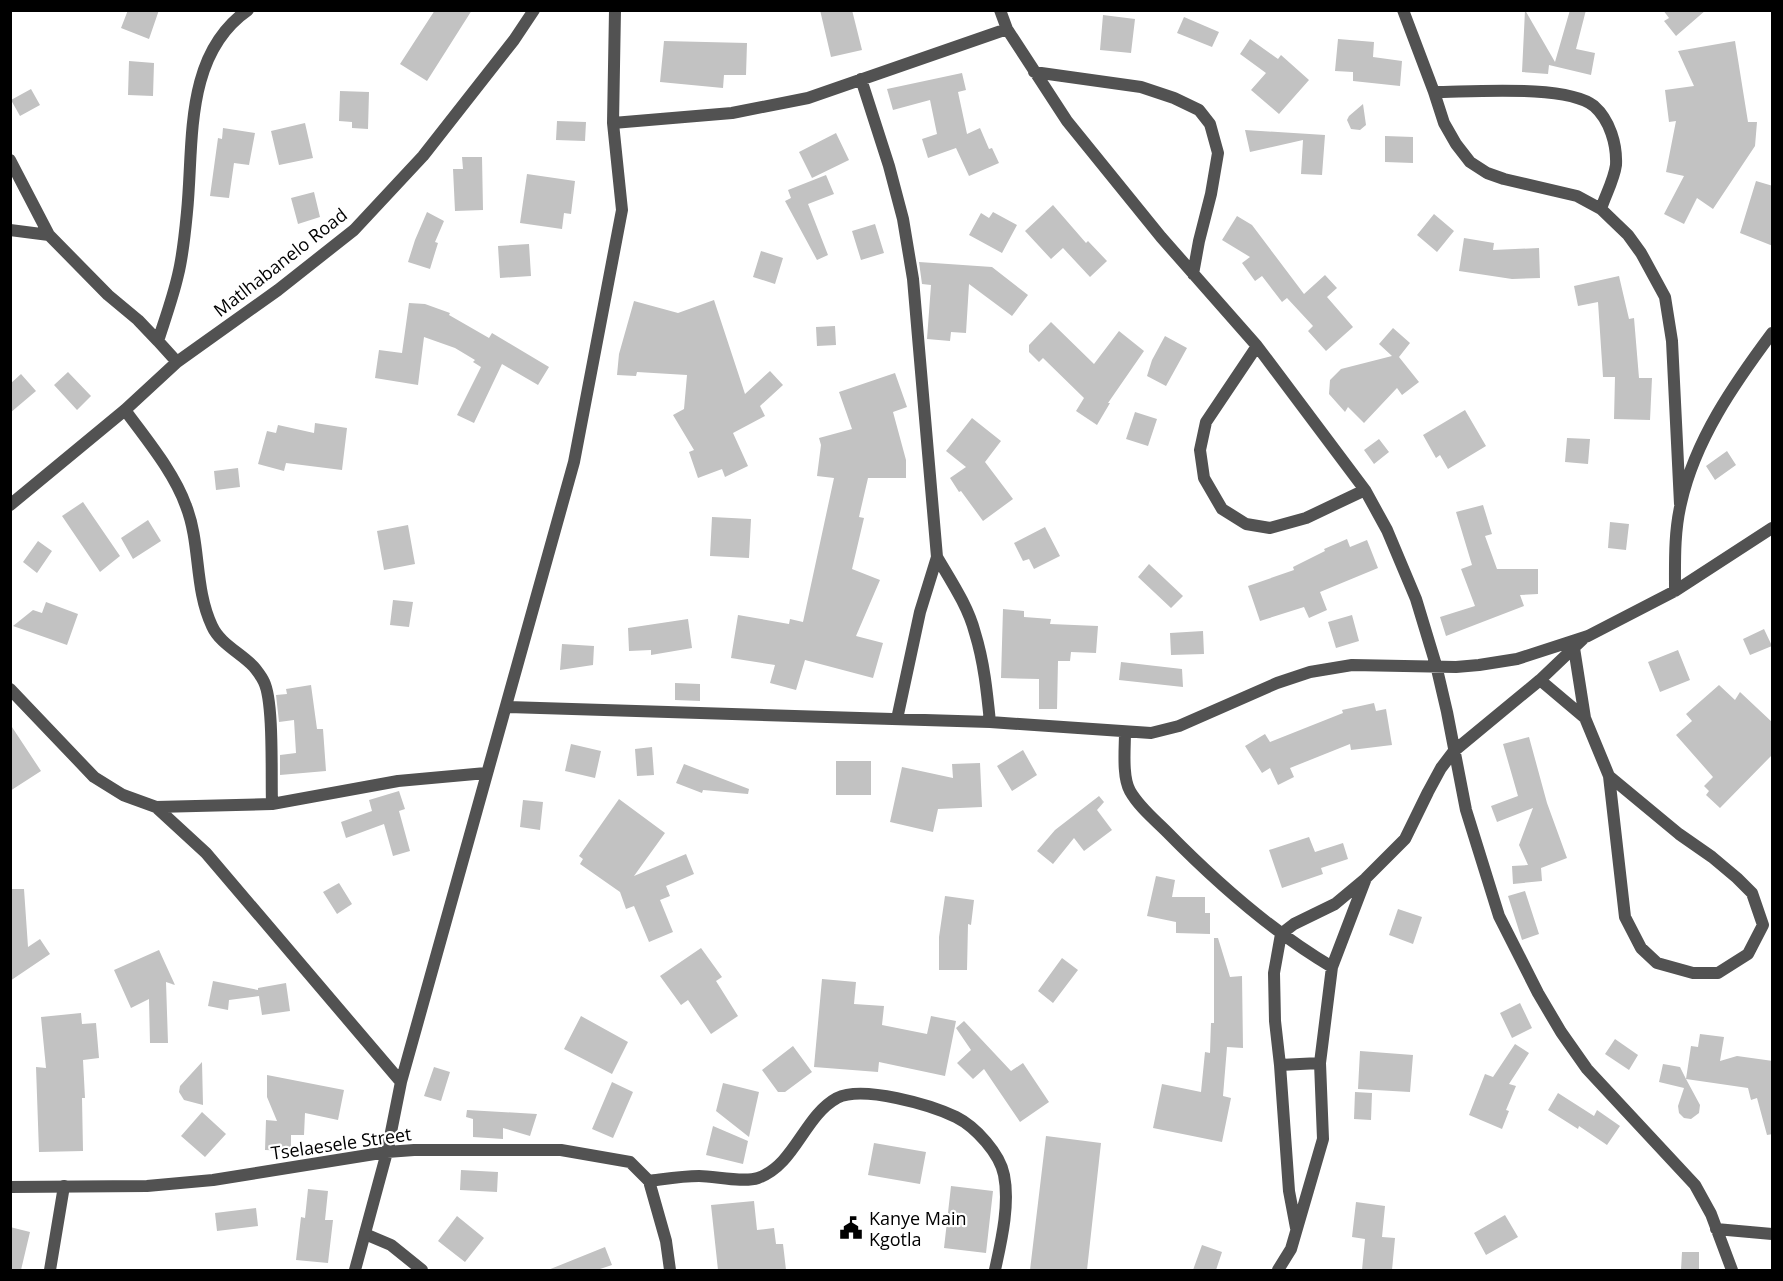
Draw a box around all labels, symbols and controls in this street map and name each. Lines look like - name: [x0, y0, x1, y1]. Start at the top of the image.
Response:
- street label: Matlhabanelo Road: [208, 202, 352, 322]
- street label: Tselaesele Street: [269, 1121, 413, 1165]
- place label: Kanye Main Kgotla: [869, 1206, 967, 1251]
- public building icon: Kanye Main Kgotla: [838, 1215, 864, 1241]

